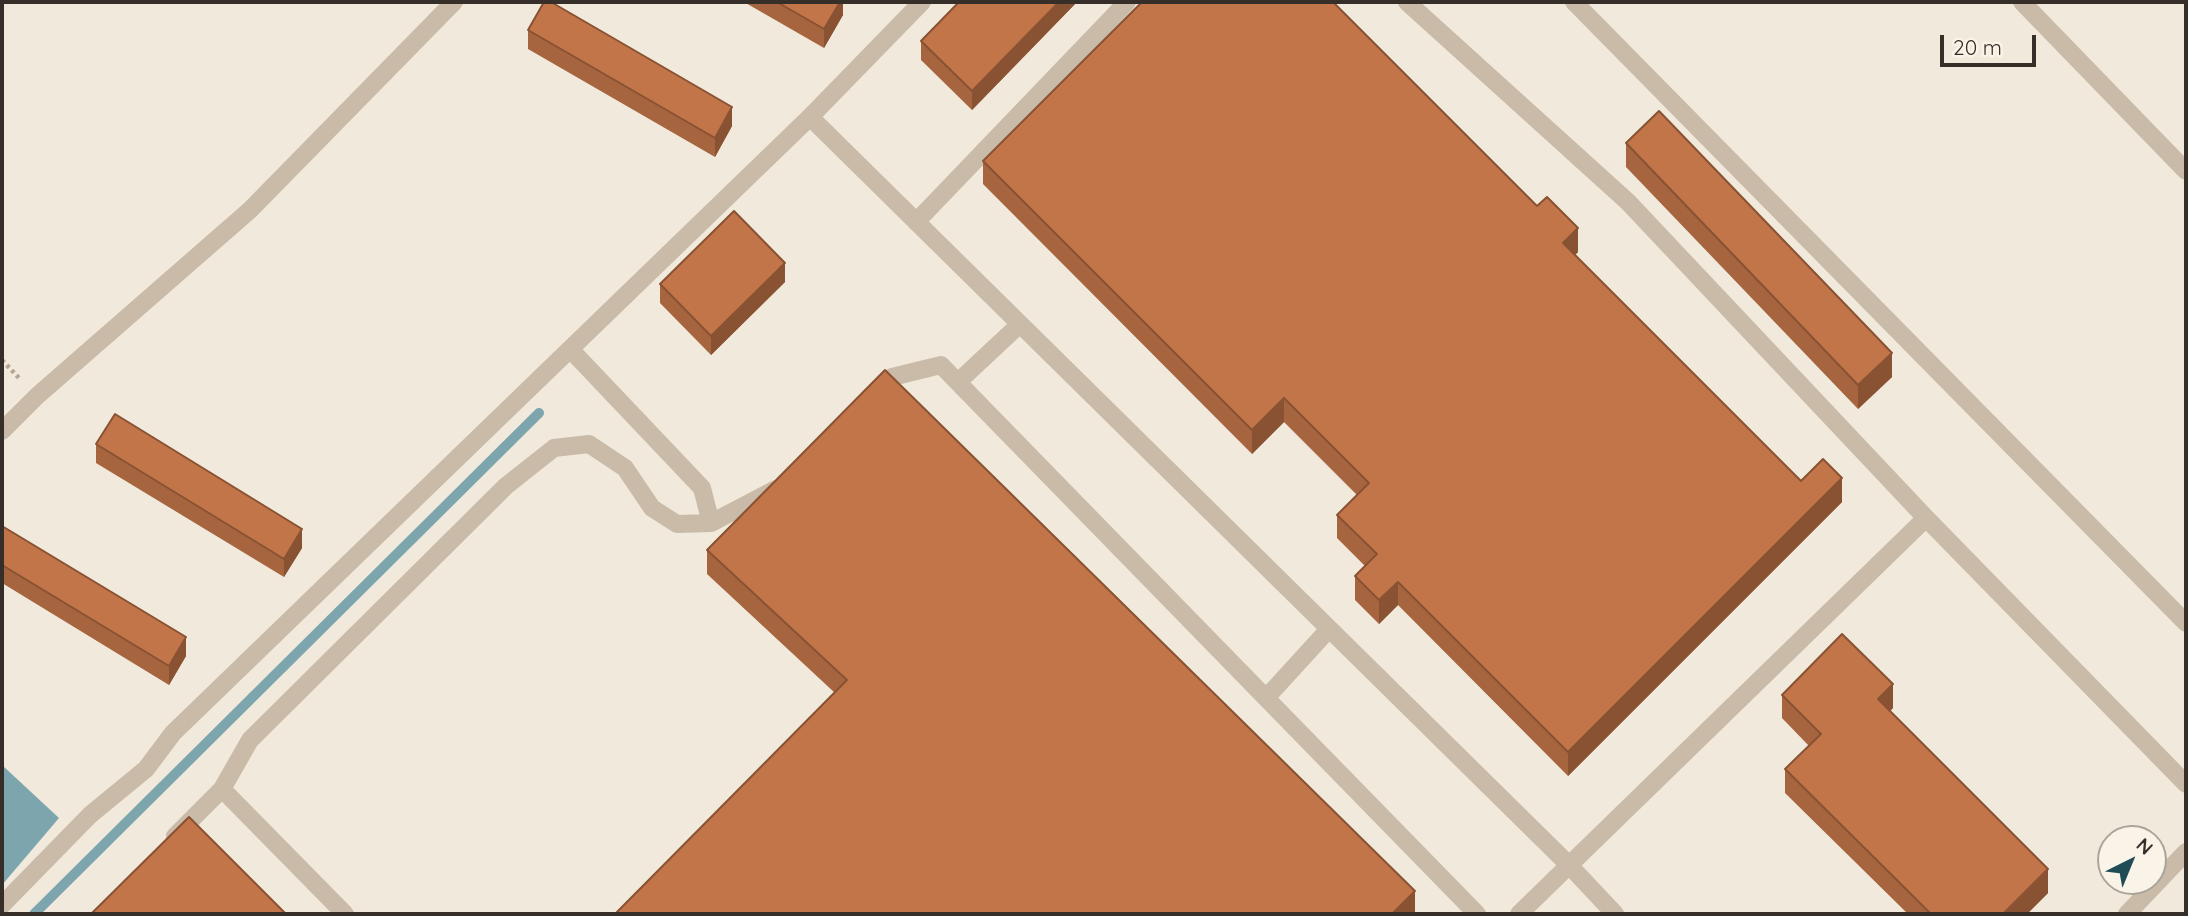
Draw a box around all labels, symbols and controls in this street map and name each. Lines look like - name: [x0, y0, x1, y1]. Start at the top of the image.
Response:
- scale bar: [1943, 21, 2039, 65]
- text: 20 m: [1953, 34, 2002, 60]
- north arrow: [2097, 825, 2167, 895]
- text: N: [2132, 833, 2158, 860]

